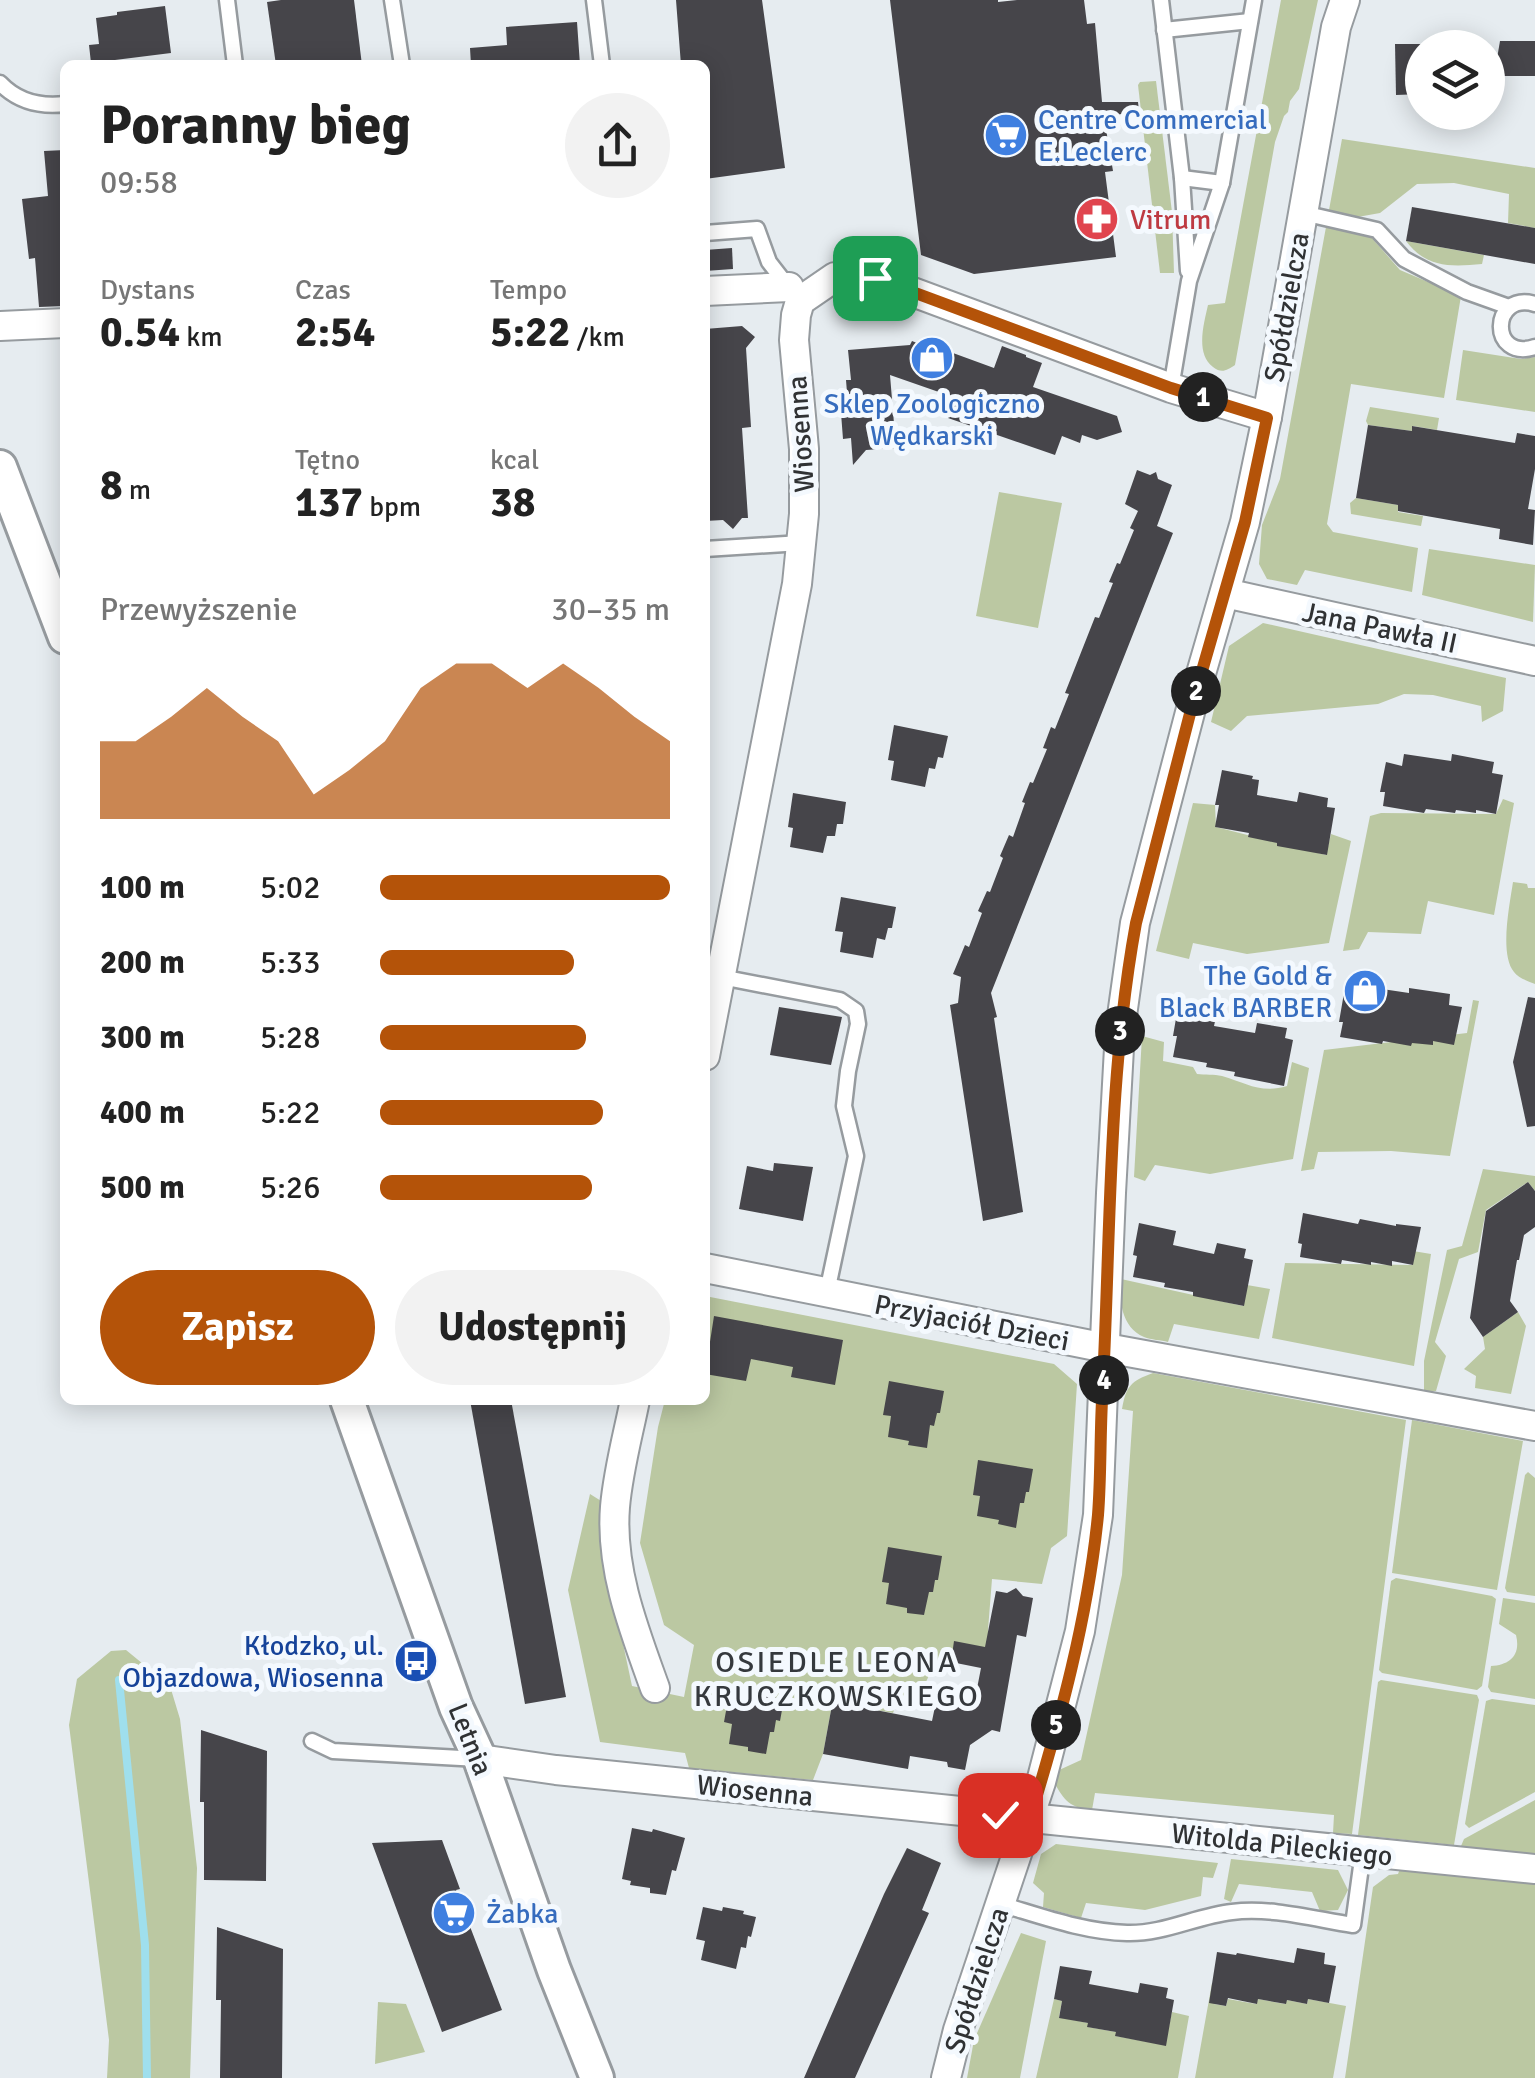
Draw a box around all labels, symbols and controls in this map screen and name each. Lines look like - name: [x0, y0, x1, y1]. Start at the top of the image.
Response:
- map controls: [1405, 30, 1505, 130]
- button: layers: [1405, 30, 1505, 130]
- text: Poranny bieg: [100, 91, 411, 159]
- button: share: [565, 93, 670, 198]
- place label: Centre Commercial E.Leclerc: [1038, 103, 1267, 169]
- supermarket icon: Centre Commercial E.Leclerc: [983, 112, 1029, 158]
- text: 09:58: [100, 163, 178, 202]
- pharmacy icon: Vitrum: [1074, 196, 1120, 242]
- place label: Vitrum: [1130, 203, 1211, 237]
- street label: Spółdzielcza: [1257, 230, 1317, 385]
- pin: [833, 236, 918, 321]
- icon: arrive: [848, 251, 903, 306]
- text: Dystans: [100, 273, 195, 307]
- text: Czas: [295, 273, 351, 307]
- text: Tempo: [490, 273, 567, 307]
- text: 0.54: [100, 307, 180, 358]
- text: 2:54: [295, 307, 375, 358]
- text: 5:22: [490, 307, 570, 358]
- text: km: [180, 320, 223, 354]
- text: /km: [570, 320, 625, 354]
- shop icon: Sklep Zoologiczno Wędkarski: [909, 335, 955, 381]
- pin: 1: [1178, 372, 1228, 422]
- street label: Wiosenna: [780, 374, 822, 493]
- text: 1: [1195, 380, 1211, 414]
- place label: Sklep Zoologiczno Wędkarski: [824, 387, 1040, 453]
- text: Tętno: [295, 443, 360, 477]
- text: kcal: [490, 443, 539, 477]
- text: 8: [100, 460, 123, 511]
- text: m: [123, 473, 151, 507]
- text: 137: [295, 477, 363, 528]
- text: 38: [490, 477, 535, 528]
- text: bpm: [363, 490, 421, 524]
- text: Przewyższenie: [100, 590, 297, 629]
- text: 30–35 m: [551, 590, 670, 629]
- street label: Jana Pawła II: [1299, 595, 1460, 661]
- pin: 2: [1171, 666, 1221, 716]
- text: 2: [1188, 674, 1204, 708]
- text: 100 m: [100, 868, 185, 907]
- text: 5:02: [260, 868, 320, 907]
- text: 200 m: [100, 943, 185, 982]
- text: 5:33: [260, 943, 320, 982]
- place label: The Gold & Black BARBER: [1159, 959, 1332, 1025]
- shop icon: The Gold & Black BARBER: [1342, 968, 1388, 1014]
- pin: 3: [1095, 1006, 1145, 1056]
- text: 3: [1112, 1014, 1128, 1048]
- text: 300 m: [100, 1018, 185, 1057]
- text: 5:28: [260, 1018, 320, 1057]
- text: 400 m: [100, 1093, 185, 1132]
- text: 5:22: [260, 1093, 320, 1132]
- text: 500 m: [100, 1168, 185, 1207]
- text: 5:26: [260, 1168, 320, 1207]
- button: Zapisz: [100, 1270, 375, 1385]
- button: Udostępnij: [395, 1270, 670, 1385]
- street label: Przyjaciół Dzieci: [871, 1287, 1072, 1359]
- pin: 4: [1079, 1355, 1129, 1405]
- text: 4: [1096, 1363, 1112, 1397]
- place label: Kłodzko, ul. Objazdowa, Wiosenna: [123, 1629, 384, 1695]
- bus stop icon: Kłodzko, ul. Objazdowa, Wiosenna: [393, 1638, 439, 1684]
- district label: OSIEDLE LEONA KRUCZKOWSKIEGO: [694, 1644, 980, 1715]
- street label: Letnia: [440, 1698, 500, 1780]
- pin: 5: [1031, 1700, 1081, 1750]
- text: 5: [1048, 1708, 1064, 1742]
- street label: Wiosenna: [695, 1768, 815, 1814]
- pin: [958, 1773, 1043, 1858]
- icon: check: [973, 1788, 1028, 1843]
- street label: Witolda Pileckiego: [1170, 1816, 1394, 1874]
- supermarket icon: Żabka: [431, 1890, 477, 1936]
- place label: Żabka: [486, 1897, 559, 1931]
- street label: Spółdzielcza: [937, 1903, 1016, 2057]

